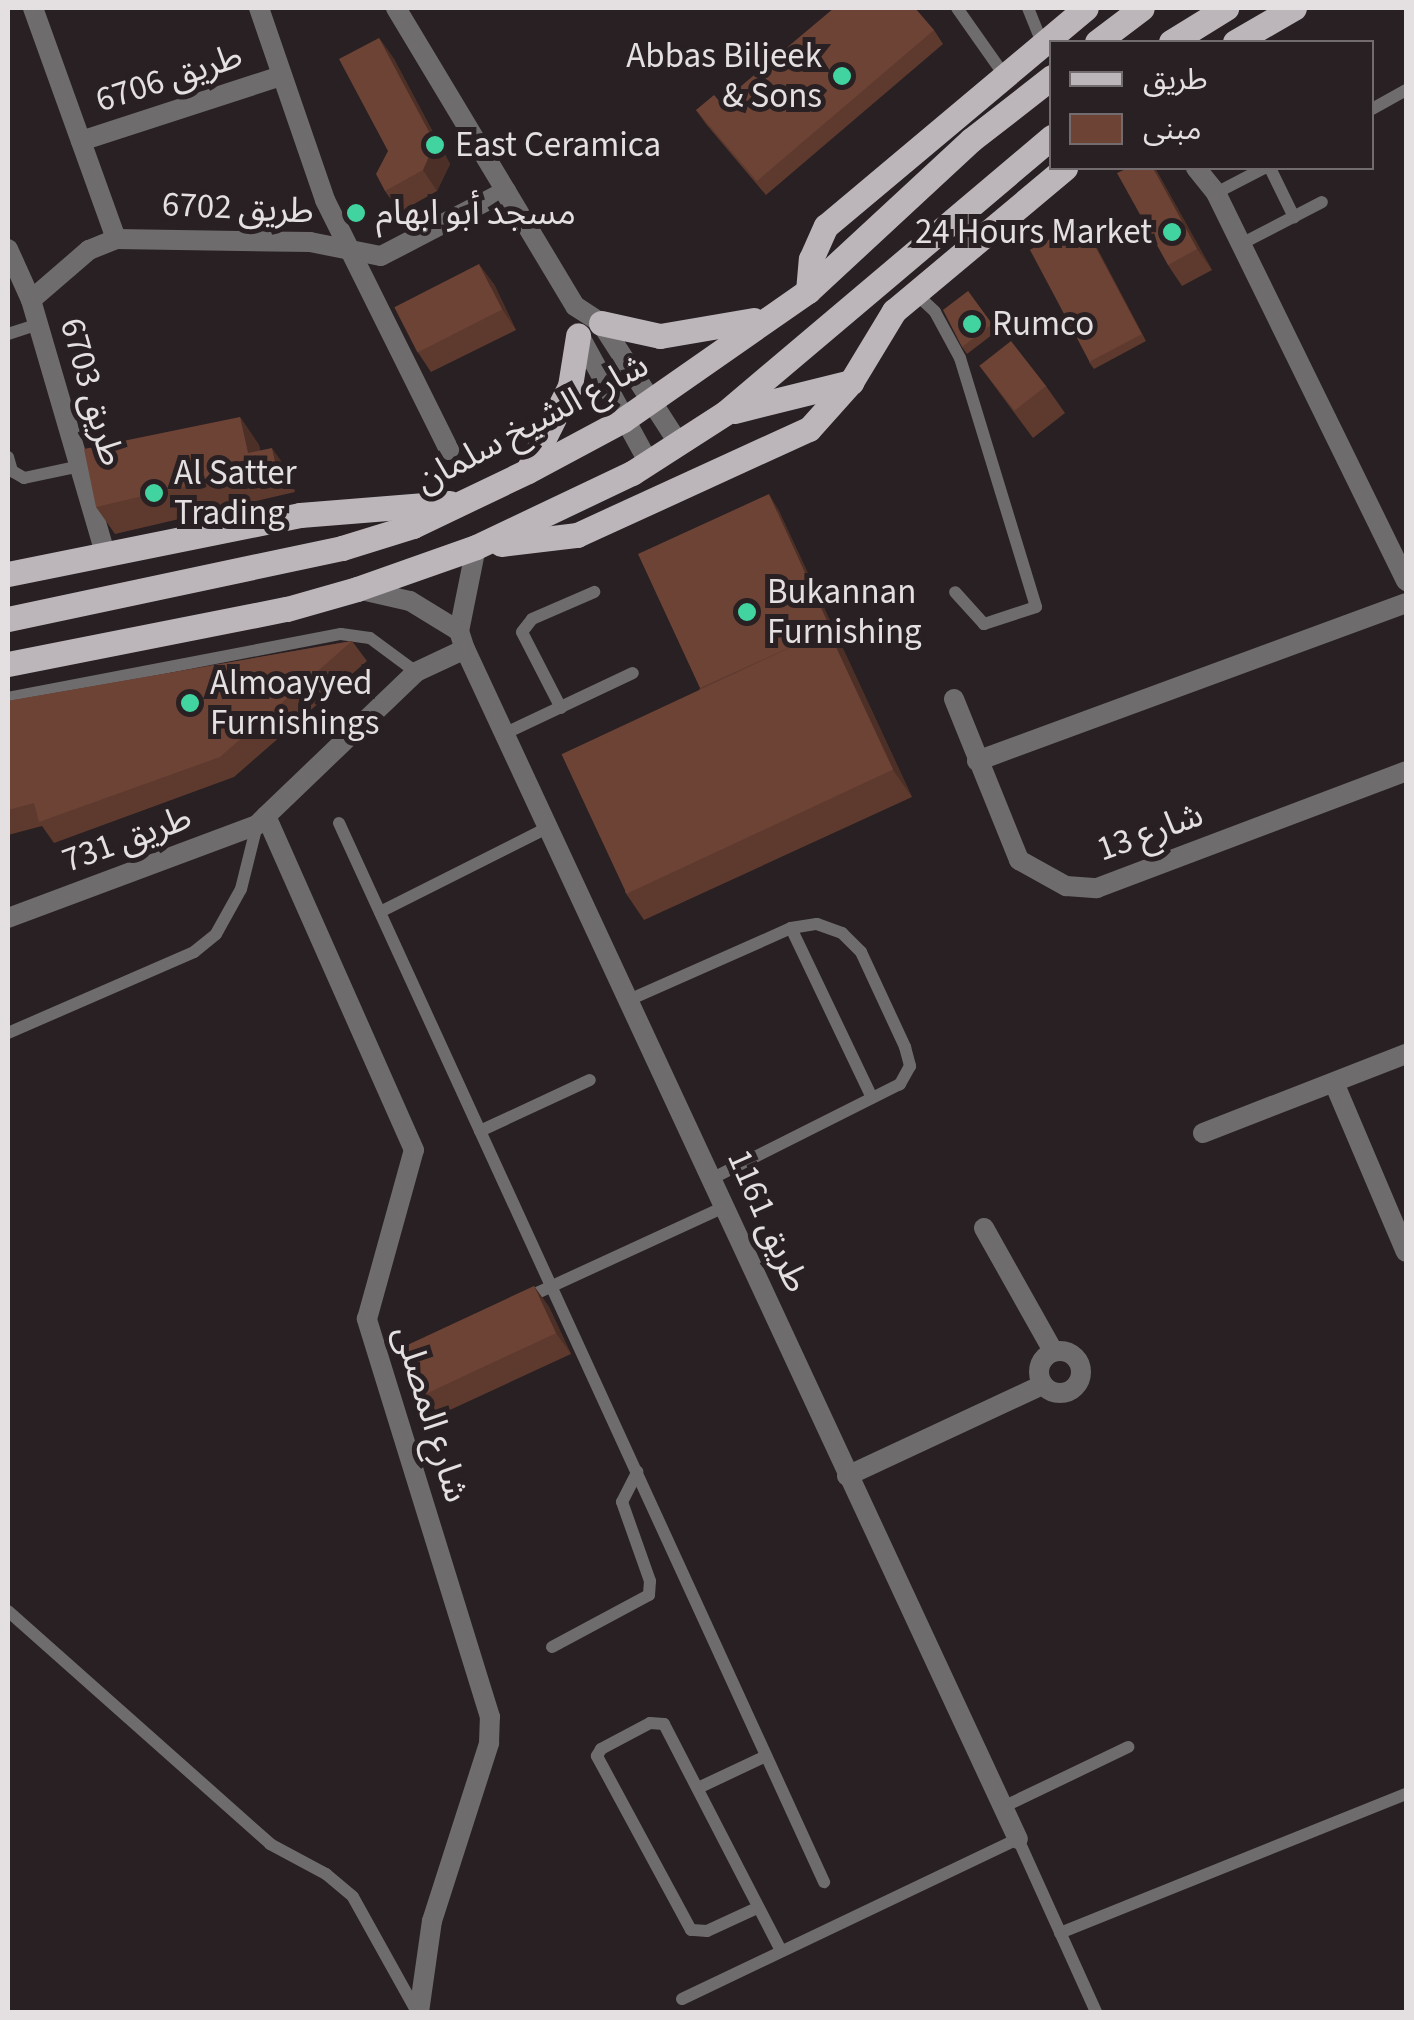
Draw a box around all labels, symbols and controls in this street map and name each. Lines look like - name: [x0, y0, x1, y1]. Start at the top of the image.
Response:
- street label: طريق 6706: [90, 35, 248, 121]
- place label: Abbas Biljeek & Sons: [626, 35, 822, 117]
- legend: [1049, 40, 1374, 170]
- text: طريق: [1143, 58, 1208, 101]
- marker: Abbas Biljeek & Sons: [831, 65, 853, 87]
- text: مبنى: [1143, 108, 1201, 151]
- place label: East Ceramica: [455, 124, 661, 166]
- marker: East Ceramica: [424, 134, 446, 156]
- street label: طريق 6702: [161, 183, 315, 233]
- place label: مسجد أبو ابهام: [376, 192, 576, 234]
- marker: مسجد أبو ابهام: [345, 202, 367, 224]
- place label: 24 Hours Market: [915, 211, 1152, 253]
- marker: 24 Hours Market: [1161, 221, 1183, 243]
- place label: Rumco: [992, 303, 1094, 345]
- street label: طريق 6703: [51, 313, 133, 471]
- marker: Rumco: [961, 313, 983, 335]
- street label: شارع الشيخ سلمان: [408, 344, 656, 502]
- place label: Al Satter Trading: [174, 452, 297, 534]
- marker: Al Satter Trading: [143, 482, 165, 504]
- place label: Bukannan Furnishing: [767, 571, 922, 653]
- marker: Bukannan Furnishing: [736, 601, 758, 623]
- place label: Almoayyed Furnishings: [210, 662, 379, 744]
- marker: Almoayyed Furnishings: [179, 692, 201, 714]
- street label: شارع 13: [1091, 793, 1209, 871]
- street label: طريق 731: [57, 796, 197, 882]
- street label: طريق 1161: [718, 1143, 818, 1299]
- street label: شارع المصلى: [384, 1321, 478, 1507]

